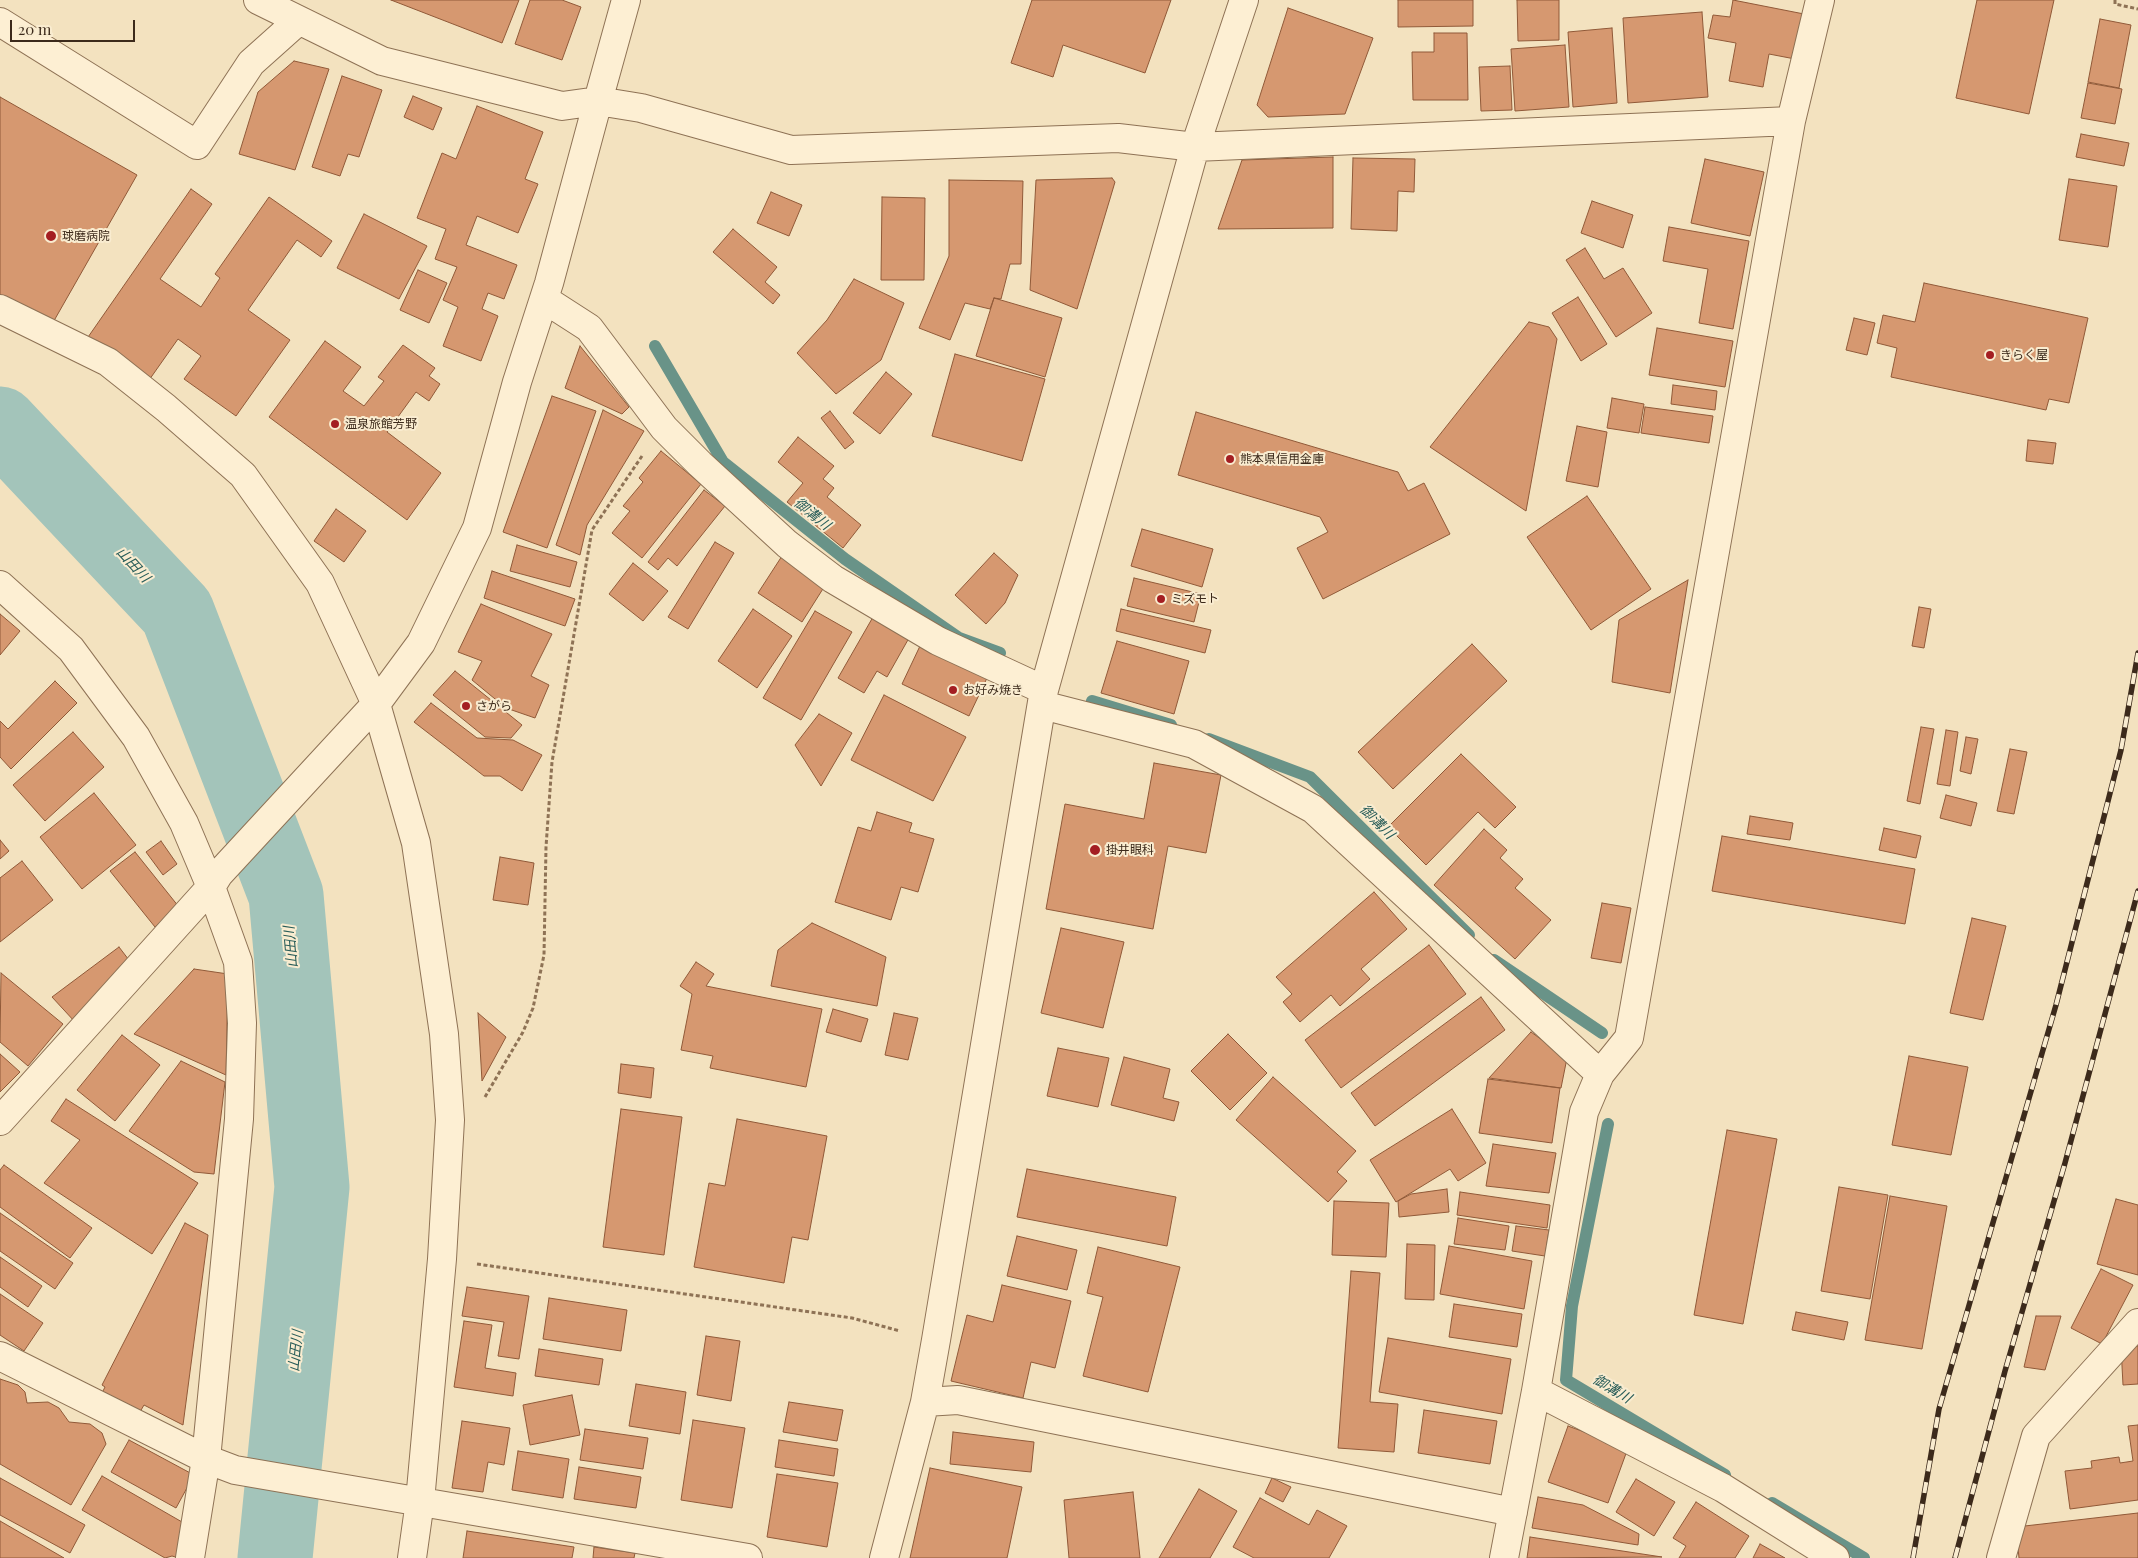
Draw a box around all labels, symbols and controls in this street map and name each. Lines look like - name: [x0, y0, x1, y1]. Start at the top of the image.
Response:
- scale bar: [12, 10, 138, 42]
- text: 20 m: [18, 19, 51, 39]
- marker: 球磨病院: [44, 229, 58, 243]
- place label: 球磨病院: [62, 229, 110, 243]
- place label: きらく屋: [2000, 348, 2048, 362]
- marker: きらく屋: [1984, 349, 1996, 361]
- place label: 温泉旅館芳野: [345, 417, 417, 431]
- marker: 温泉旅館芳野: [329, 418, 341, 430]
- place label: 熊本県信用金庫: [1240, 452, 1324, 466]
- marker: 熊本県信用金庫: [1224, 453, 1236, 465]
- water label: 御溝川: [790, 494, 834, 534]
- water label: 山田川: [113, 544, 153, 586]
- place label: ミズモト: [1171, 592, 1219, 606]
- marker: ミズモト: [1155, 593, 1167, 605]
- place label: お好み焼き: [963, 683, 1023, 697]
- marker: お好み焼き: [947, 684, 959, 696]
- place label: さがら: [476, 699, 512, 713]
- marker: さがら: [460, 700, 472, 712]
- water label: 御溝川: [1356, 801, 1398, 843]
- marker: 掛井眼科: [1088, 843, 1102, 857]
- place label: 掛井眼科: [1106, 843, 1154, 857]
- water label: 山田川: [281, 925, 301, 969]
- water label: 山田川: [285, 1329, 307, 1373]
- water label: 御溝川: [1590, 1371, 1634, 1407]

